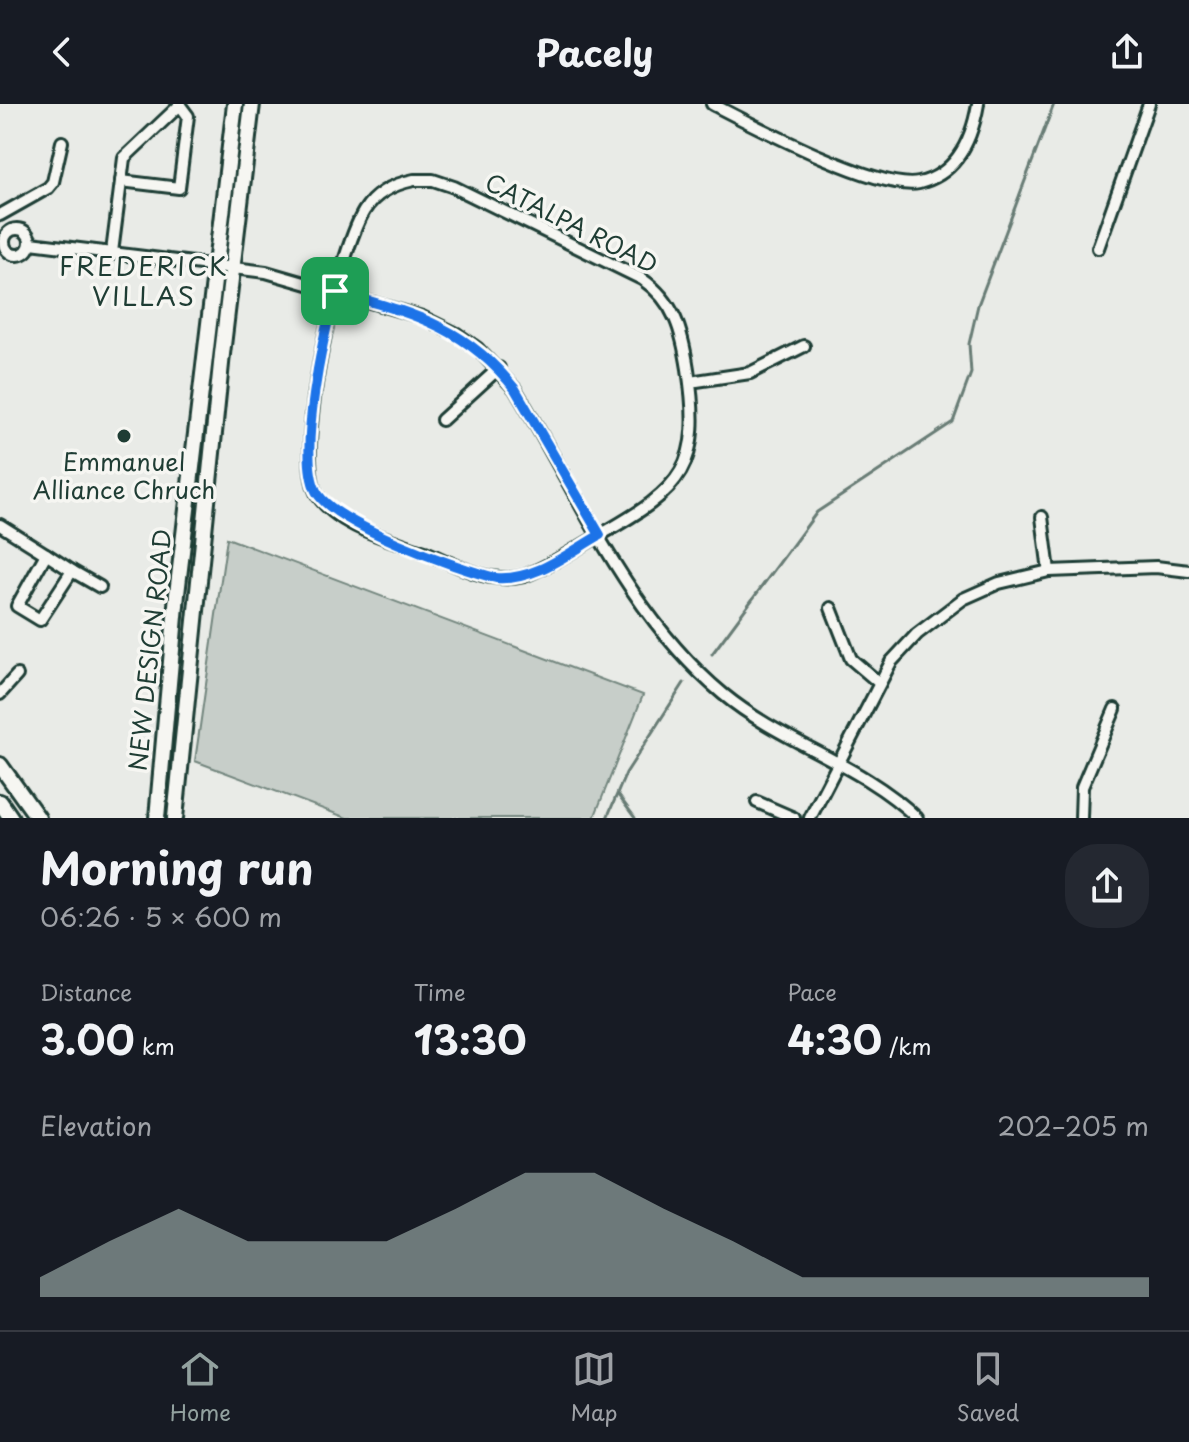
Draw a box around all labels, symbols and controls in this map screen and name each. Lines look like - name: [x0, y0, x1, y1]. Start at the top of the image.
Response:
- text: Pacely: [536, 25, 653, 79]
- icon: back: [40, 30, 84, 74]
- icon: share: [1105, 30, 1149, 74]
- street label: CATALPA ROAD: [479, 163, 665, 281]
- district label: FREDERICK VILLAS: [59, 246, 229, 315]
- pin: [301, 257, 369, 325]
- icon: arrive: [313, 269, 357, 313]
- marker: Emmanuel Alliance Chruch: [115, 427, 133, 445]
- place label: Emmanuel Alliance Chruch: [33, 443, 215, 507]
- street label: NEW DESIGN ROAD: [118, 527, 180, 772]
- text: Morning run: [40, 834, 314, 900]
- button: share: [1065, 844, 1149, 928]
- text: 06:26 · 5 × 600 m: [40, 897, 282, 936]
- text: Distance: [40, 975, 132, 1008]
- text: Time: [414, 975, 466, 1008]
- text: Pace: [787, 975, 837, 1008]
- text: 3.00: [40, 1008, 135, 1069]
- text: 13:30: [414, 1008, 527, 1069]
- text: 4:30: [787, 1008, 882, 1069]
- text: km: [135, 1029, 175, 1062]
- text: /km: [882, 1029, 931, 1062]
- text: Elevation: [40, 1106, 152, 1145]
- text: 202–205 m: [997, 1106, 1149, 1145]
- tab: Home: [170, 1347, 231, 1428]
- tab: Map: [570, 1347, 617, 1428]
- tab: Saved: [957, 1347, 1019, 1428]

